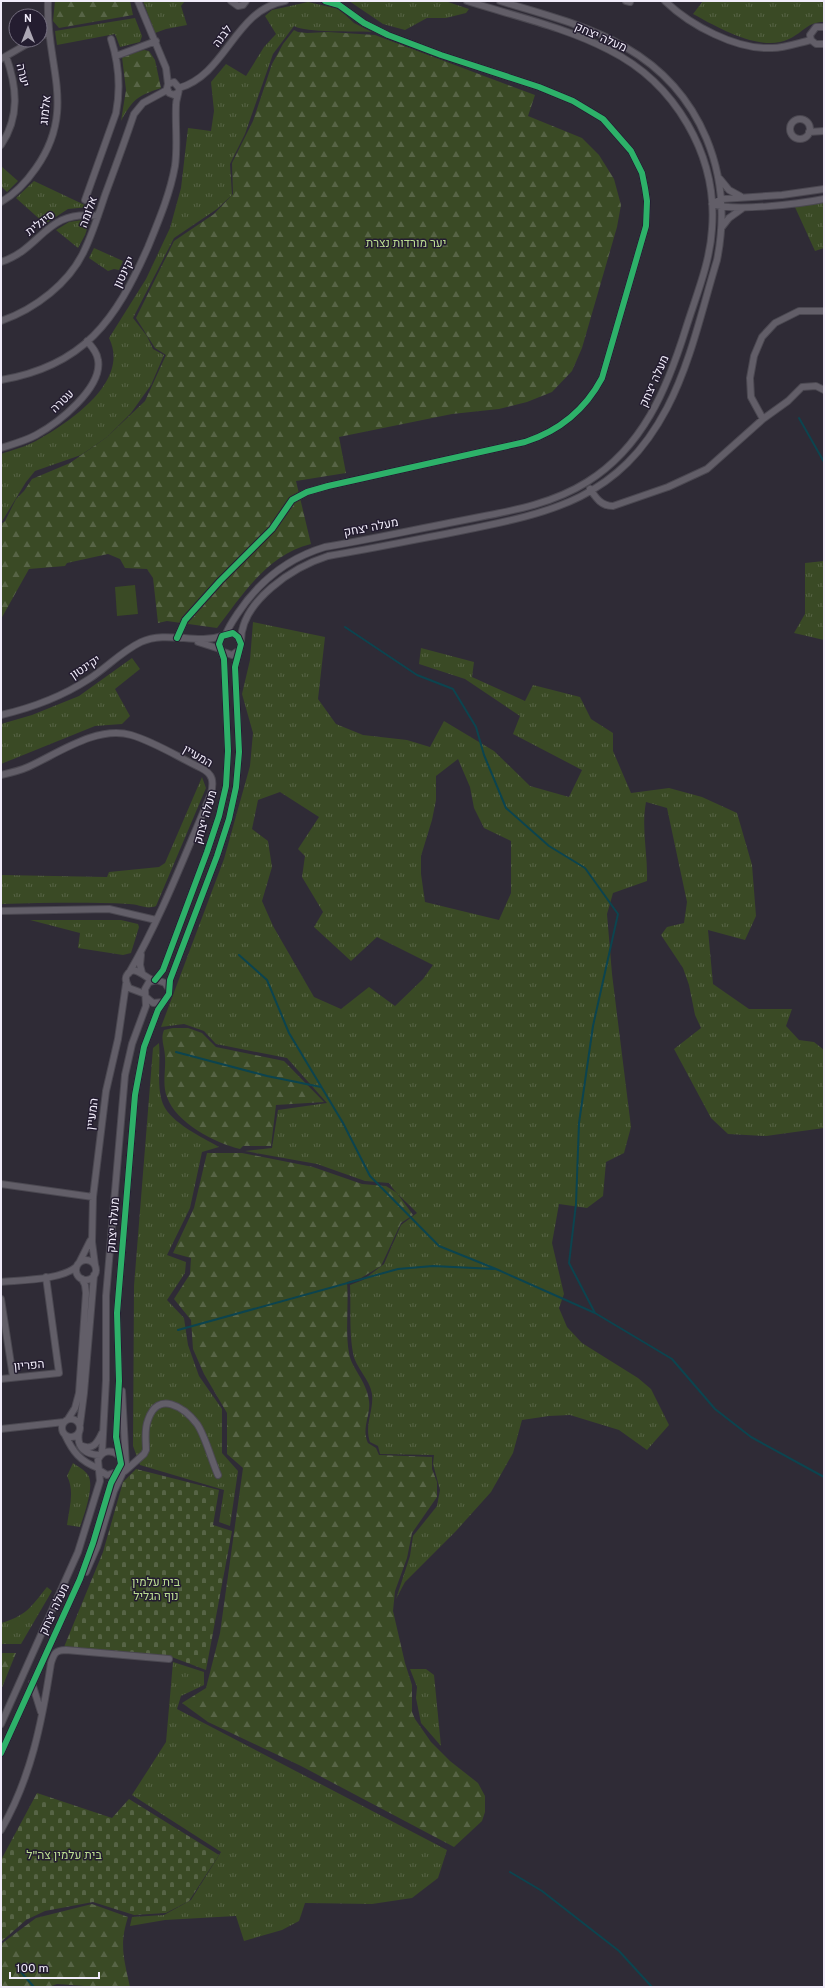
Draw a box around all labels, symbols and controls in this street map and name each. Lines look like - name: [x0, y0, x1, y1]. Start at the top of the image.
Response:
- north arrow: [8, 8, 48, 48]
- text: N: [24, 12, 32, 26]
- street label: מעלה יצחק: [572, 19, 629, 57]
- street label: לבנה: [209, 22, 236, 51]
- street label: יערה: [12, 62, 32, 88]
- street label: אלמוג: [36, 94, 56, 126]
- street label: אלומה: [76, 194, 102, 230]
- street label: סיגלית: [23, 207, 59, 240]
- park label: יער מורדות נצרת: [366, 236, 446, 252]
- street label: יקינטון: [110, 254, 139, 291]
- street label: מעלה יצחק: [636, 353, 674, 410]
- street label: עטרה: [47, 386, 78, 417]
- street label: מעלה יצחק: [342, 515, 400, 541]
- street label: יקינטון: [67, 652, 104, 684]
- street label: המעיין: [180, 742, 215, 772]
- street label: מעלה יצחק: [191, 788, 221, 846]
- street label: המעיין: [83, 1097, 103, 1131]
- street label: מעלה יצחק: [104, 1197, 124, 1253]
- street label: הפריון: [13, 1357, 45, 1375]
- park label: בית עלמין נוף הגליל: [132, 1575, 181, 1605]
- street label: מעלה יצחק: [36, 1581, 74, 1638]
- park label: בית עלמין צה"ל: [26, 1848, 102, 1864]
- scale bar: [10, 1954, 99, 1980]
- text: 100 m: [16, 1961, 49, 1977]

